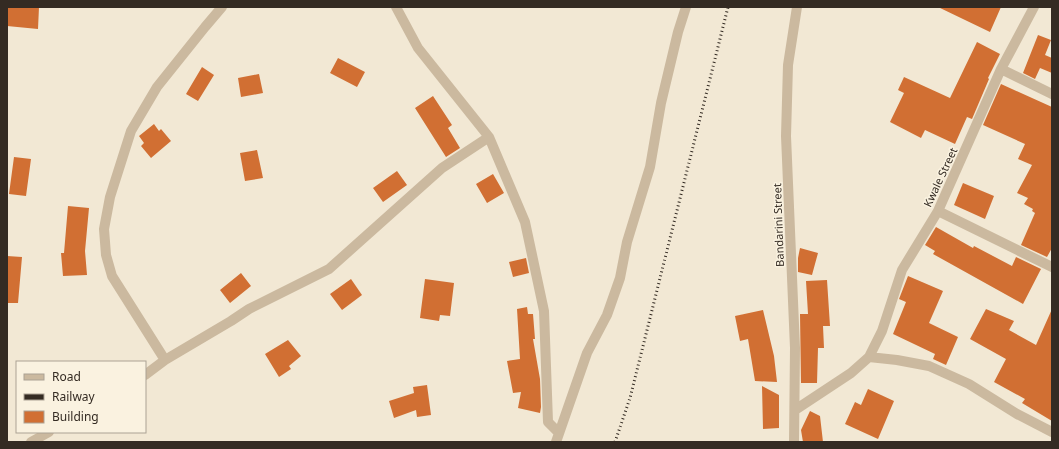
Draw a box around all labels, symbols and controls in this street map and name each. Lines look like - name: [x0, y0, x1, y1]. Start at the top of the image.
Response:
- street label: Kwale Street: [920, 145, 960, 209]
- street label: Bandarini Street: [769, 183, 787, 267]
- legend: [16, 361, 146, 433]
- text: Road: [52, 368, 81, 385]
- text: Railway: [52, 388, 96, 405]
- text: Building: [52, 408, 99, 425]

